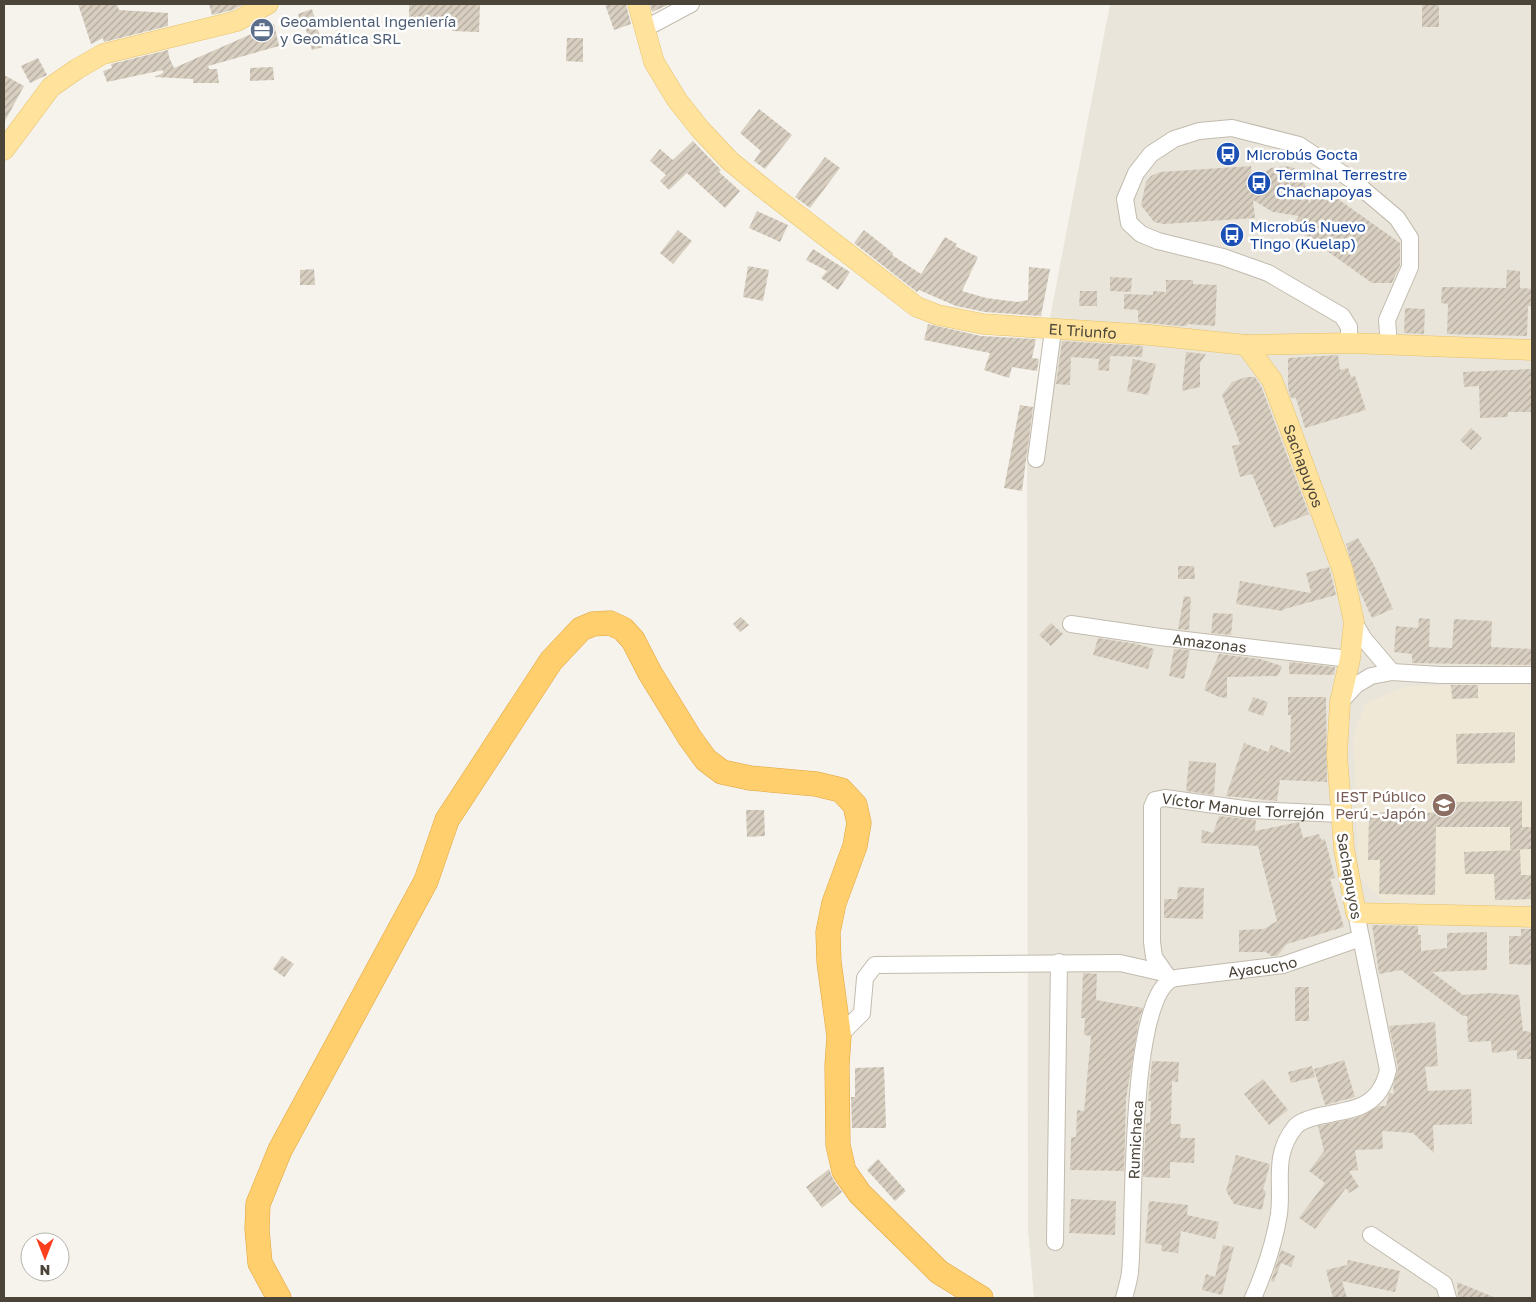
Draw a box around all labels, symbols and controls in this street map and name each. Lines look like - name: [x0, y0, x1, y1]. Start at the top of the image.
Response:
- place label: Geoambiental Ingeniería y Geomática SRL: [280, 12, 456, 47]
- office icon: Geoambiental Ingeniería y Geomática SRL: [249, 17, 275, 43]
- bus stop icon: Microbús Gocta: [1215, 141, 1241, 167]
- place label: Microbús Gocta: [1246, 145, 1358, 163]
- place label: Terminal Terrestre Chachapoyas: [1276, 165, 1408, 200]
- bus stop icon: Terminal Terrestre Chachapoyas: [1246, 170, 1272, 196]
- place label: Microbús Nuevo Tingo (Kuelap): [1250, 217, 1366, 252]
- bus stop icon: Microbús Nuevo Tingo (Kuelap): [1219, 222, 1245, 248]
- street label: El Triunfo: [1048, 319, 1117, 342]
- street label: Sachapuyos: [1280, 422, 1328, 510]
- street label: Amazonas: [1172, 630, 1248, 656]
- place label: IEST Público Perú - Japón: [1335, 787, 1426, 822]
- street label: Víctor Manuel Torrejón: [1161, 789, 1325, 822]
- school or university icon: IEST Público Perú - Japón: [1431, 792, 1457, 818]
- street label: Sachapuyos: [1334, 831, 1366, 921]
- street label: Ayacucho: [1227, 952, 1299, 981]
- street label: Rumichaca: [1124, 1100, 1146, 1180]
- north arrow: [20, 1232, 70, 1282]
- text: N: [40, 1262, 50, 1279]

